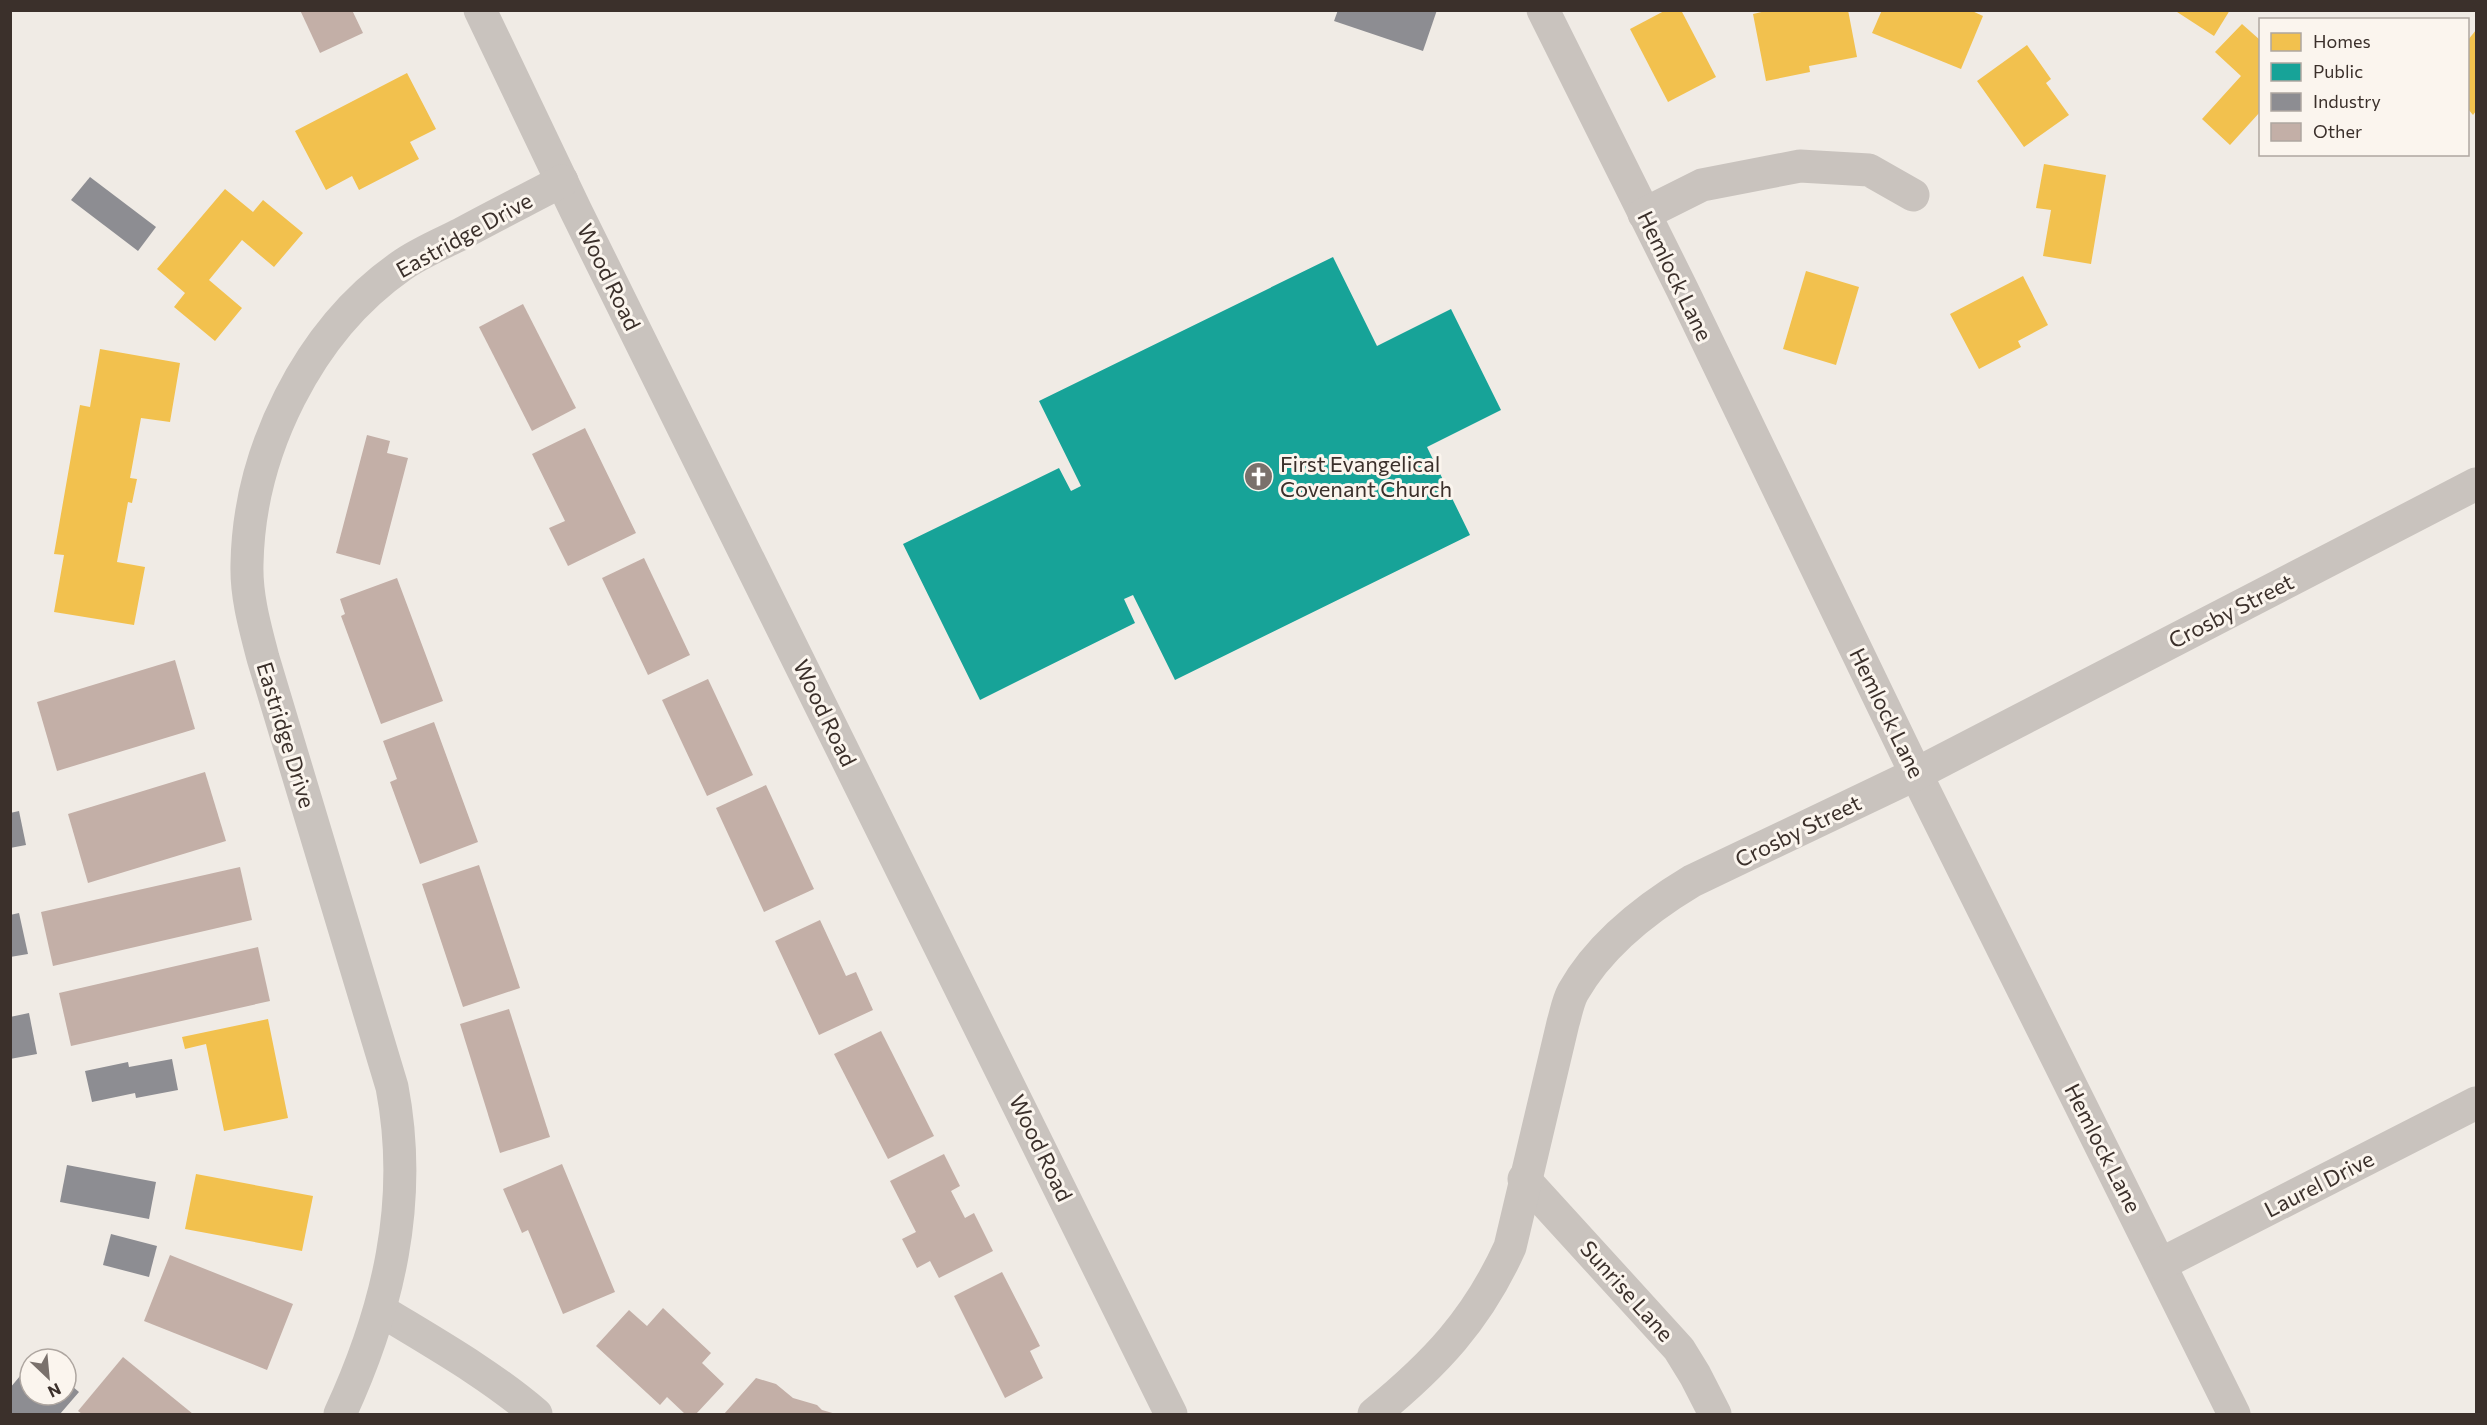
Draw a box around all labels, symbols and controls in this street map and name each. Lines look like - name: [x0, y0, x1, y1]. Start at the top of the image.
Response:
- legend: [2259, 18, 2469, 156]
- text: Homes: [2313, 30, 2371, 52]
- text: Public: [2313, 60, 2363, 82]
- text: Industry: [2313, 90, 2381, 112]
- text: Other: [2313, 120, 2362, 142]
- street label: Eastridge Drive: [391, 186, 536, 283]
- street label: Hemlock Lane: [1632, 206, 1719, 345]
- street label: Wood Road: [572, 219, 647, 335]
- place label: First Evangelical Covenant Church: [1280, 450, 1452, 502]
- church icon: First Evangelical Covenant Church: [1243, 461, 1275, 493]
- street label: Crosby Street: [2164, 567, 2298, 654]
- street label: Hemlock Lane: [1844, 643, 1931, 782]
- street label: Wood Road: [788, 655, 863, 771]
- street label: Eastridge Drive: [251, 659, 322, 811]
- street label: Crosby Street: [1730, 788, 1865, 873]
- street label: Hemlock Lane: [2059, 1079, 2148, 1217]
- street label: Wood Road: [1004, 1090, 1079, 1206]
- street label: Laurel Drive: [2259, 1144, 2378, 1223]
- street label: Sunrise Lane: [1575, 1235, 1680, 1347]
- north arrow: [18, 1347, 78, 1407]
- text: N: [45, 1380, 64, 1402]

